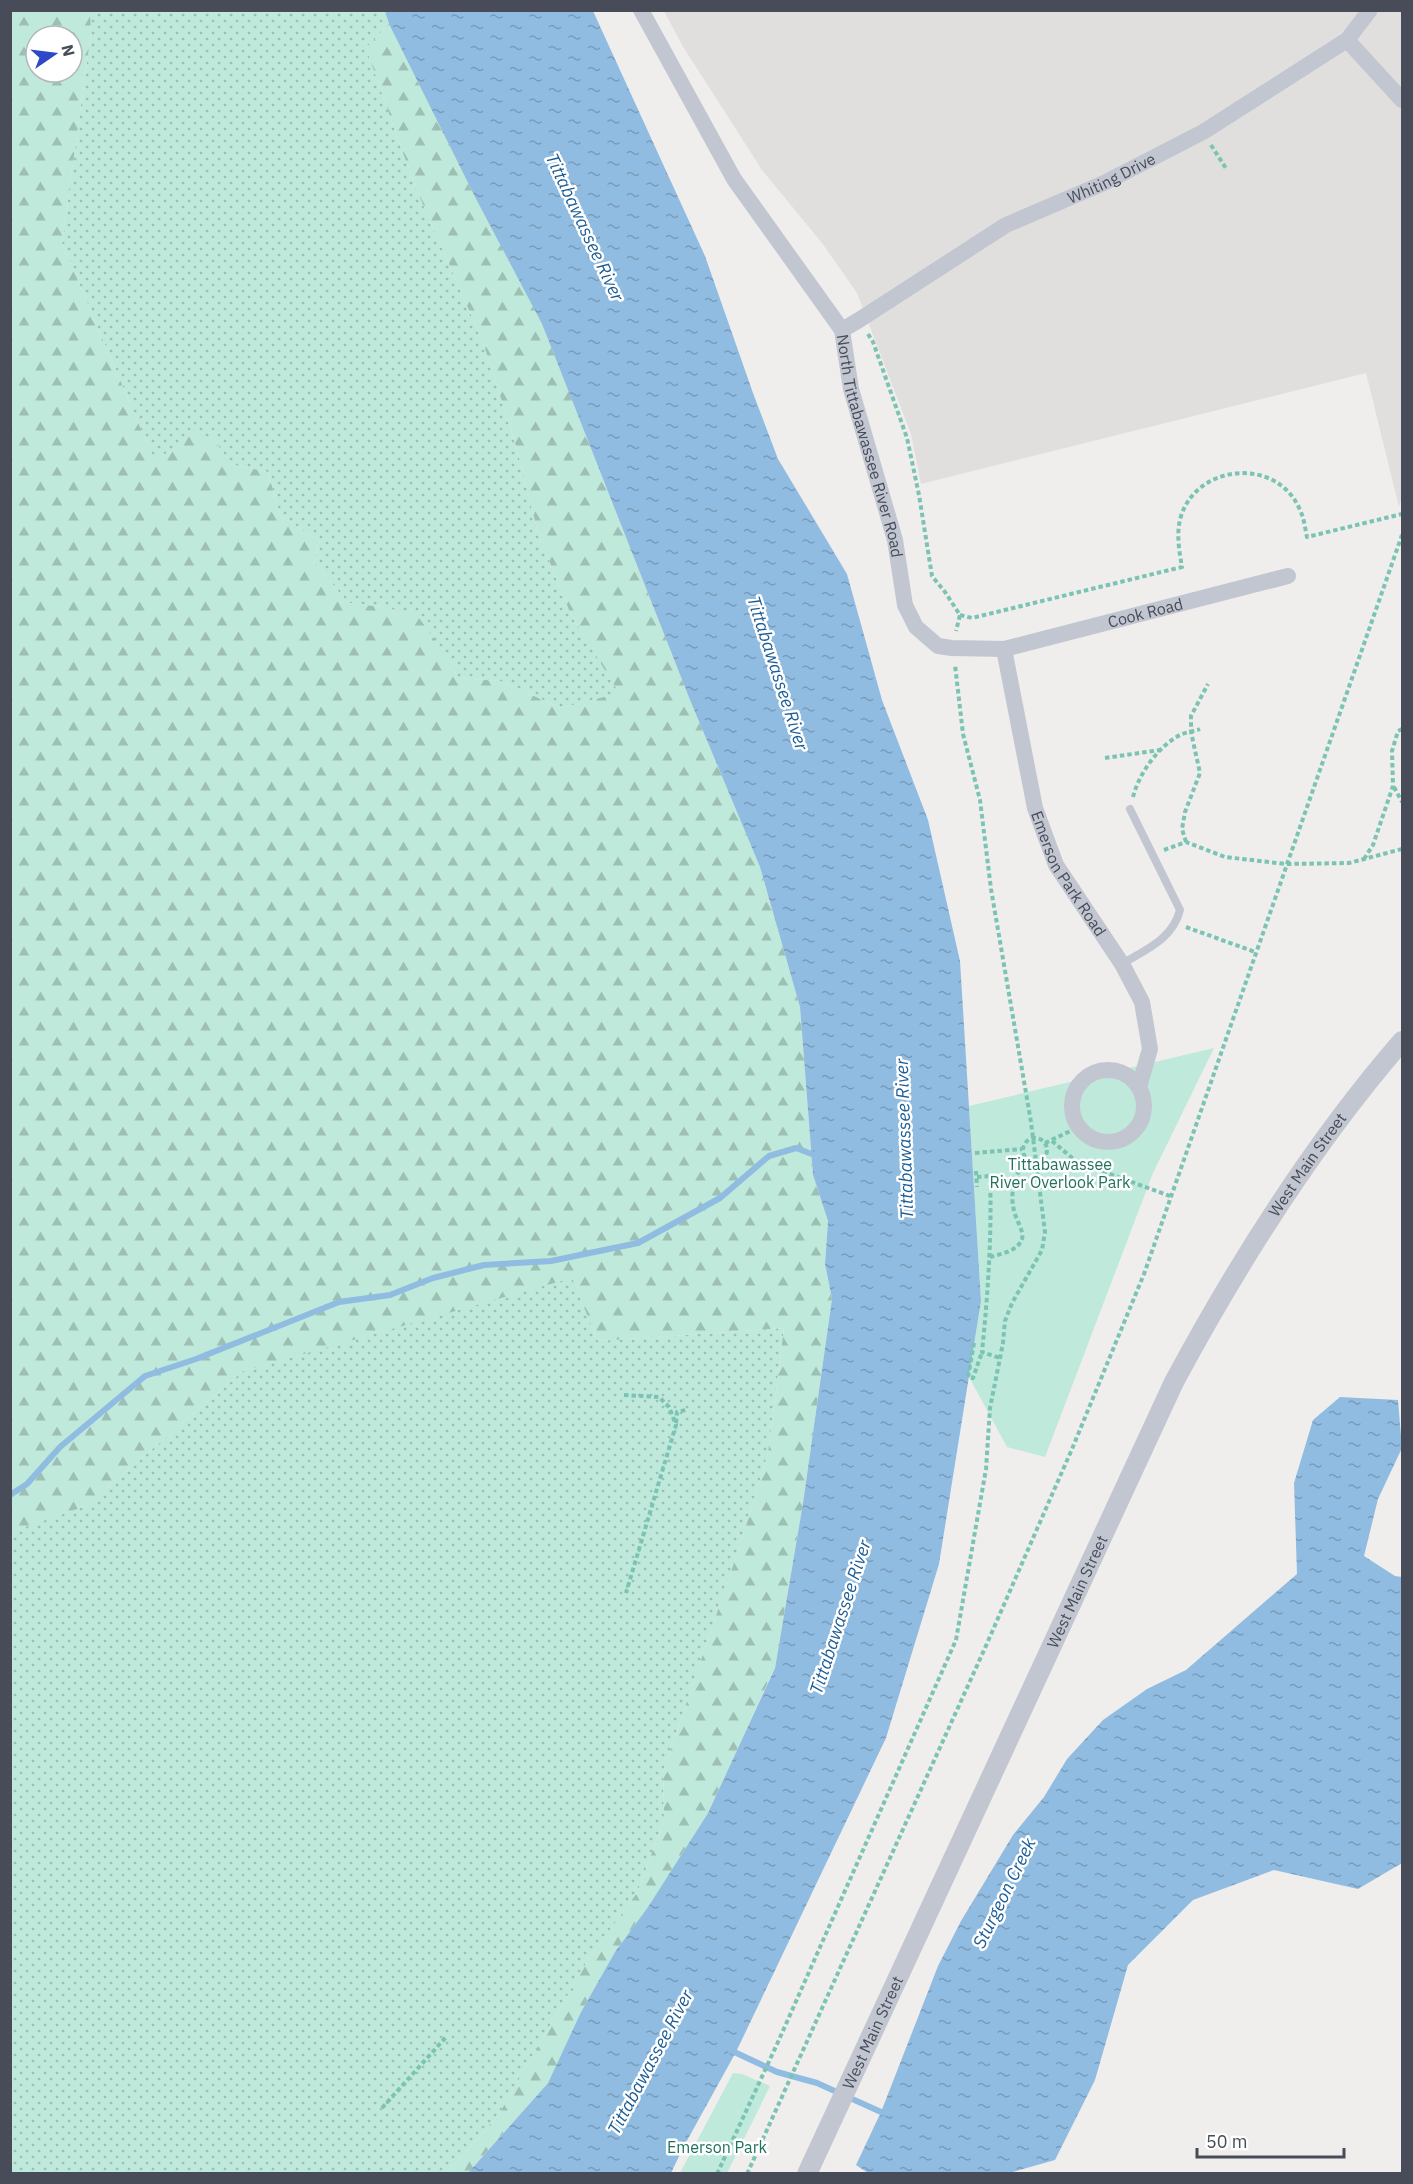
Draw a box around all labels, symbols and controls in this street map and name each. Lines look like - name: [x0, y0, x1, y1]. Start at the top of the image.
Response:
- north arrow: [24, 24, 84, 84]
- text: N: [57, 42, 80, 58]
- street label: Whiting Drive: [1064, 148, 1159, 208]
- water label: Tittabawassee River: [541, 149, 630, 305]
- street label: North Tittabawassee River Road: [833, 333, 908, 559]
- water label: Tittabawassee River: [742, 593, 814, 753]
- street label: Cook Road: [1106, 593, 1185, 632]
- street label: Emerson Park Road: [1027, 808, 1111, 940]
- water label: Tittabawassee River: [890, 1058, 918, 1220]
- street label: West Main Street: [1264, 1109, 1350, 1220]
- park label: Tittabawassee River Overlook Park: [989, 1154, 1131, 1192]
- street label: West Main Street: [1042, 1532, 1112, 1651]
- water label: Tittabawassee River: [804, 1537, 876, 1697]
- water label: Sturgeon Creek: [967, 1833, 1041, 1952]
- street label: West Main Street: [838, 1973, 907, 2092]
- water label: Tittabawassee River: [602, 1985, 698, 2138]
- scale bar: [1197, 2121, 1344, 2159]
- text: 50 m: [1206, 2130, 1248, 2153]
- park label: Emerson Park: [667, 2137, 768, 2157]

